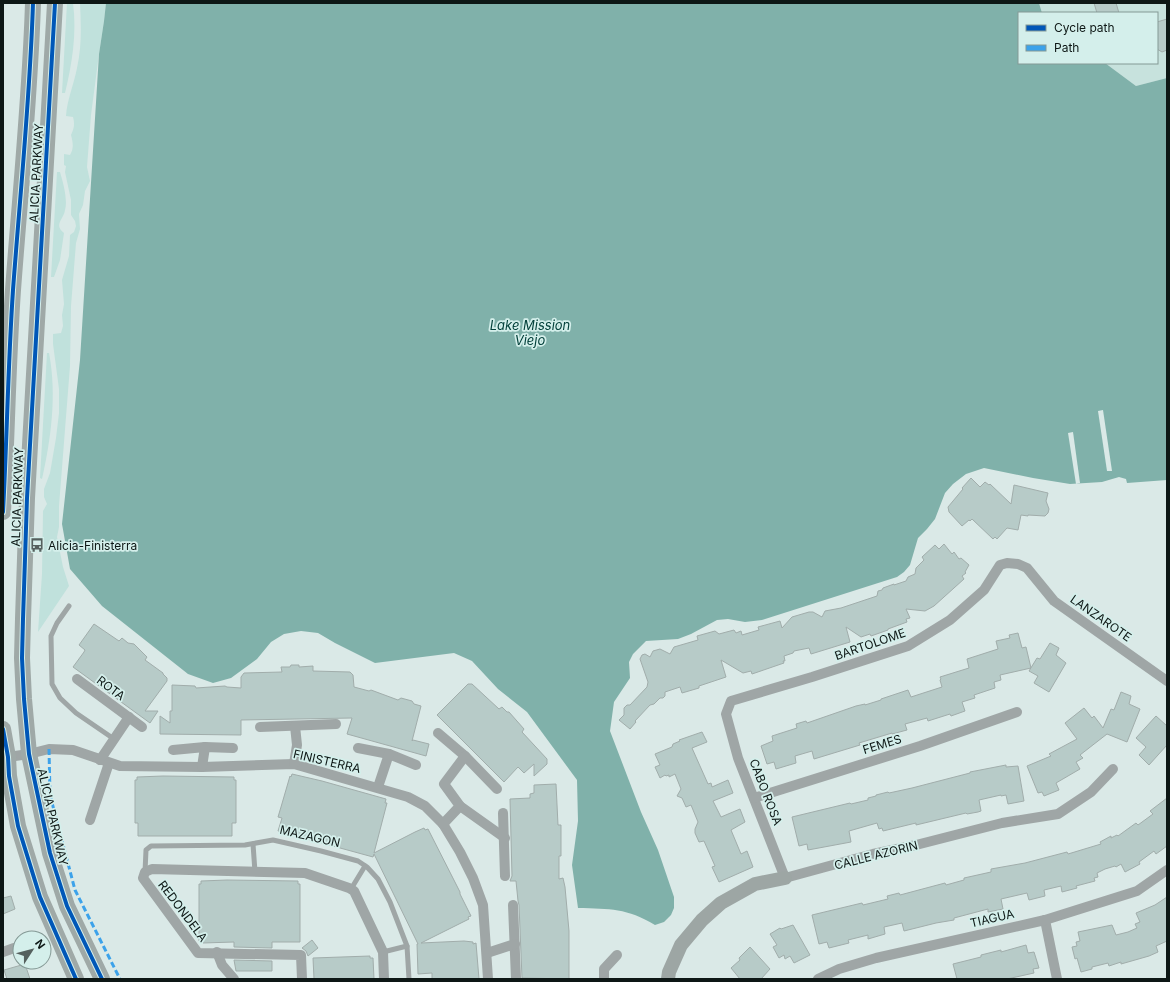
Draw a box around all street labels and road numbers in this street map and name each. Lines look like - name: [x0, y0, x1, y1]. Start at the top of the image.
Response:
- street label: ALICIA PARKWAY: [26, 123, 46, 223]
- street label: ALICIA PARKWAY: [8, 447, 26, 547]
- street label: LANZAROTE: [1067, 591, 1135, 645]
- street label: BARTOLOME: [833, 625, 907, 663]
- street label: ROTA: [94, 673, 128, 703]
- street label: FEMES: [861, 731, 904, 757]
- street label: FINISTERRA: [292, 746, 362, 776]
- street label: CABO ROSA: [746, 757, 786, 827]
- street label: ALICIA PARKWAY: [35, 767, 71, 867]
- street label: MAZAGON: [278, 822, 342, 850]
- street label: CALLE AZORIN: [833, 837, 919, 873]
- street label: REDONDELA: [155, 877, 211, 945]
- street label: TIAGUA: [969, 906, 1015, 930]

